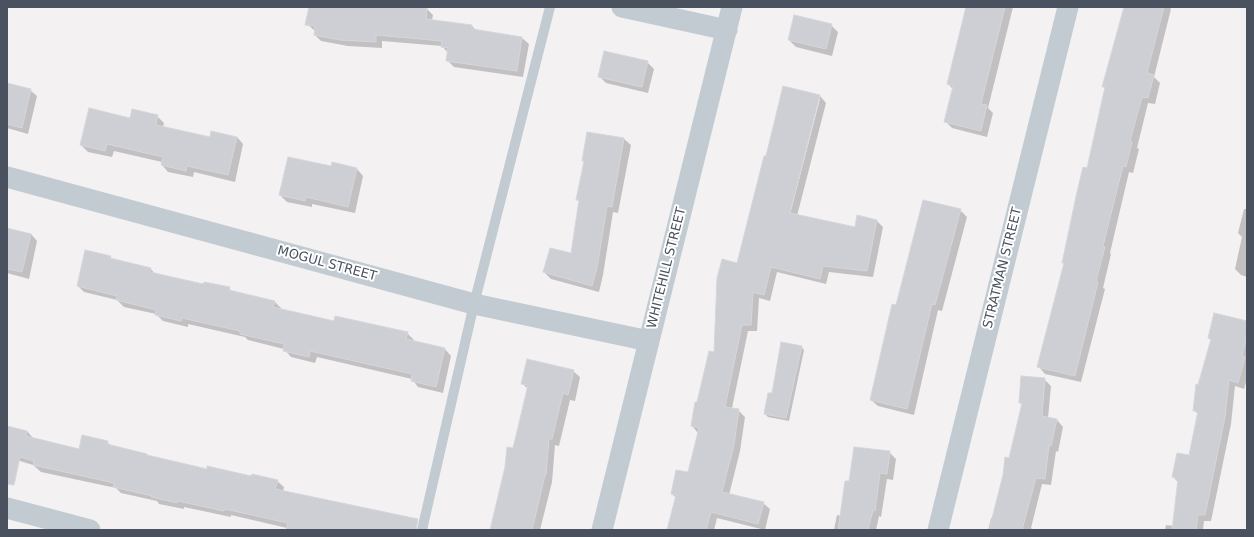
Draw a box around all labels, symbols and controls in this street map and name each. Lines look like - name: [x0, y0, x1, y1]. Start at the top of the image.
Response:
- street label: WHITEHILL STREET: [644, 206, 690, 330]
- street label: STRATMAN STREET: [980, 206, 1026, 330]
- street label: MOGUL STREET: [276, 243, 378, 285]

